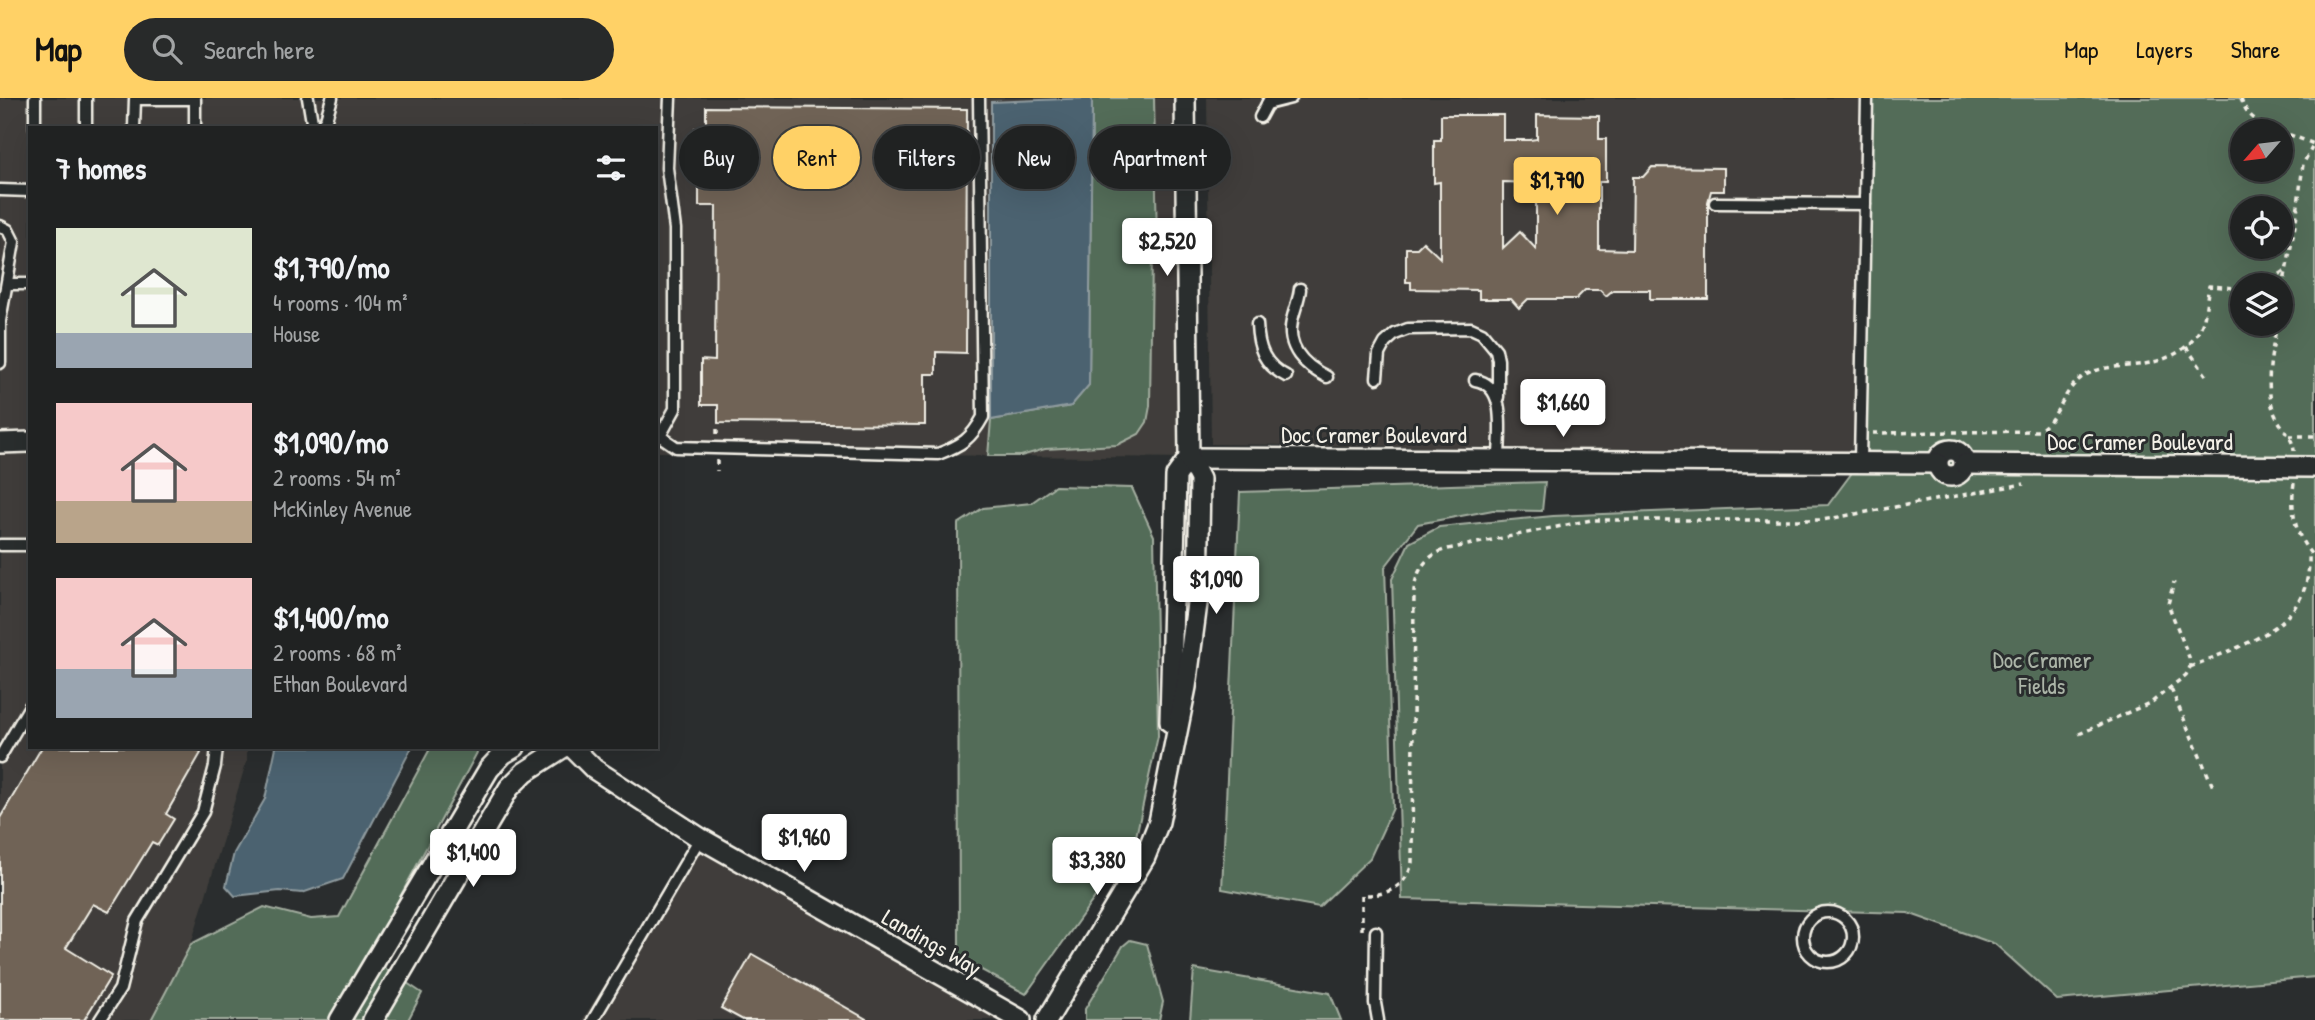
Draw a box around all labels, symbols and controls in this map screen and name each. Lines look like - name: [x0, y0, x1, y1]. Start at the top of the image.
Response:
- search box: [124, 18, 614, 81]
- text: Map: [35, 27, 82, 71]
- icon: search: [148, 30, 186, 68]
- text: Search here: [204, 32, 315, 67]
- text: Map: [2064, 33, 2098, 65]
- text: Layers: [2136, 33, 2193, 65]
- text: Share: [2231, 33, 2280, 65]
- north arrow: [2230, 119, 2292, 182]
- map controls: [2230, 119, 2293, 336]
- chip: Buy: [679, 126, 759, 189]
- chip: Rent: [773, 126, 860, 189]
- chip: Filters: [874, 126, 980, 189]
- chip: New: [994, 126, 1075, 189]
- chip: Apartment: [1089, 126, 1231, 189]
- text: 7 homes: [56, 148, 146, 188]
- icon: filters: [592, 149, 630, 187]
- pin: $1,790: [1500, 158, 1614, 217]
- text: $1,790: [1530, 164, 1584, 195]
- button: locate: [2230, 196, 2293, 259]
- pin: $2,520: [1110, 218, 1224, 278]
- text: $2,520: [1138, 225, 1196, 256]
- text: $1,790/mo: [273, 247, 390, 287]
- icon: home: [112, 256, 196, 340]
- button: layers: [2230, 273, 2293, 336]
- text: 4 rooms · 104 m²: [273, 287, 407, 318]
- text: House: [273, 318, 320, 349]
- pin: $1,660: [1506, 380, 1620, 439]
- text: $1,660: [1536, 386, 1590, 417]
- street label: Doc Cramer Boulevard: [1281, 419, 1467, 450]
- text: $1,090/mo: [273, 422, 388, 462]
- street label: Doc Cramer Boulevard: [2047, 426, 2233, 457]
- icon: home: [112, 431, 196, 515]
- text: 2 rooms · 54 m²: [273, 462, 401, 493]
- text: McKinley Avenue: [273, 493, 412, 524]
- pin: $1,090: [1159, 556, 1273, 616]
- text: $1,090: [1189, 563, 1243, 594]
- text: $1,400/mo: [273, 597, 388, 637]
- icon: home: [112, 606, 196, 690]
- text: 2 rooms · 68 m²: [273, 637, 401, 668]
- park label: Doc Cramer Fields: [1993, 644, 2091, 701]
- text: Ethan Boulevard: [273, 668, 407, 699]
- pin: $1,960: [747, 814, 861, 874]
- text: $1,960: [778, 821, 830, 852]
- pin: $1,400: [416, 830, 530, 889]
- text: $1,400: [446, 836, 500, 867]
- pin: $3,380: [1040, 838, 1154, 897]
- text: $3,380: [1068, 844, 1126, 875]
- street label: Landings Way: [877, 901, 988, 983]

